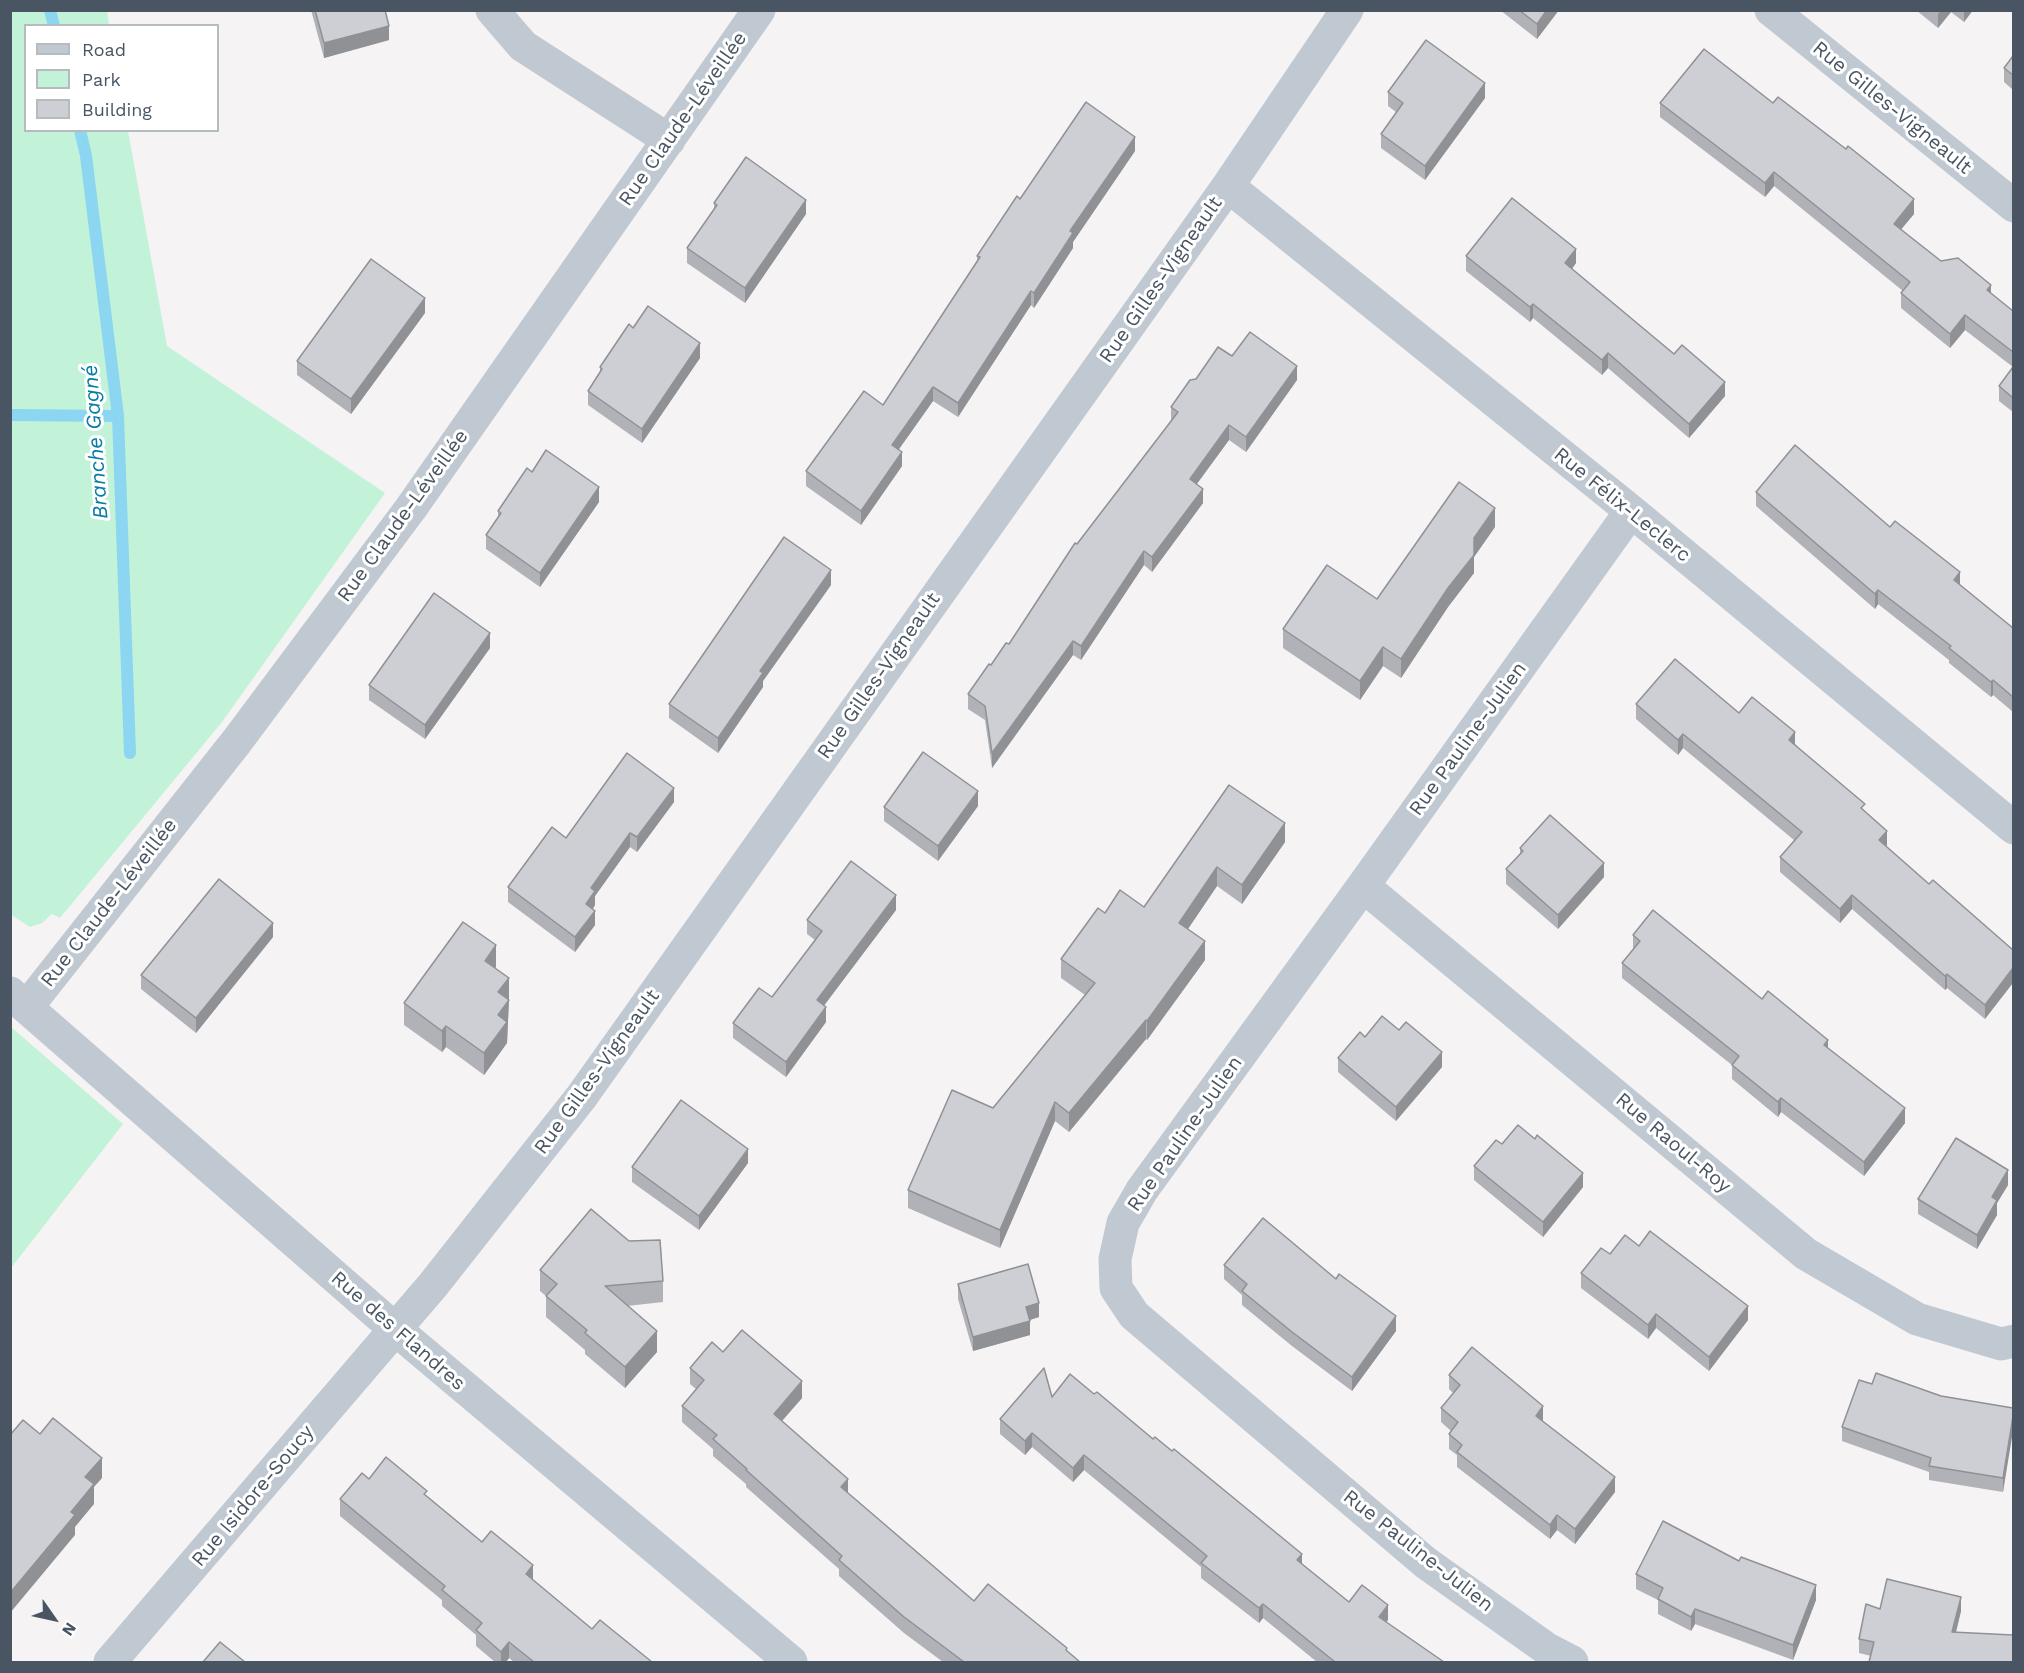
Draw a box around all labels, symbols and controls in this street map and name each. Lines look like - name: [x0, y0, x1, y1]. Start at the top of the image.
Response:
- legend: [24, 24, 219, 132]
- street label: Rue Claude-Léveillée: [614, 27, 752, 211]
- street label: Rue Gilles-Vigneault: [1808, 36, 1976, 180]
- text: Road: [82, 39, 126, 60]
- text: Park: [82, 69, 121, 90]
- text: Building: [82, 99, 152, 120]
- street label: Rue Gilles-Vigneault: [1094, 192, 1228, 368]
- water label: Branche Gagné: [78, 364, 114, 520]
- street label: Rue Claude-Léveillée: [332, 425, 474, 607]
- street label: Rue Félix-Leclerc: [1549, 443, 1695, 567]
- street label: Rue Gilles-Vigneault: [812, 588, 946, 764]
- street label: Rue Pauline-Julien: [1404, 658, 1532, 820]
- street label: Rue Claude-Léveillée: [36, 814, 182, 992]
- street label: Rue Gilles-Vigneault: [529, 985, 665, 1159]
- street label: Rue Pauline-Julien: [1122, 1052, 1248, 1216]
- street label: Rue Raoul-Roy: [1610, 1088, 1736, 1198]
- street label: Rue des Flandres: [326, 1266, 470, 1396]
- street label: Rue Isidore-Soucy: [187, 1420, 319, 1572]
- street label: Rue Pauline-Julien: [1338, 1485, 1498, 1617]
- north arrow: [24, 1589, 84, 1649]
- text: N: [58, 1619, 81, 1640]

